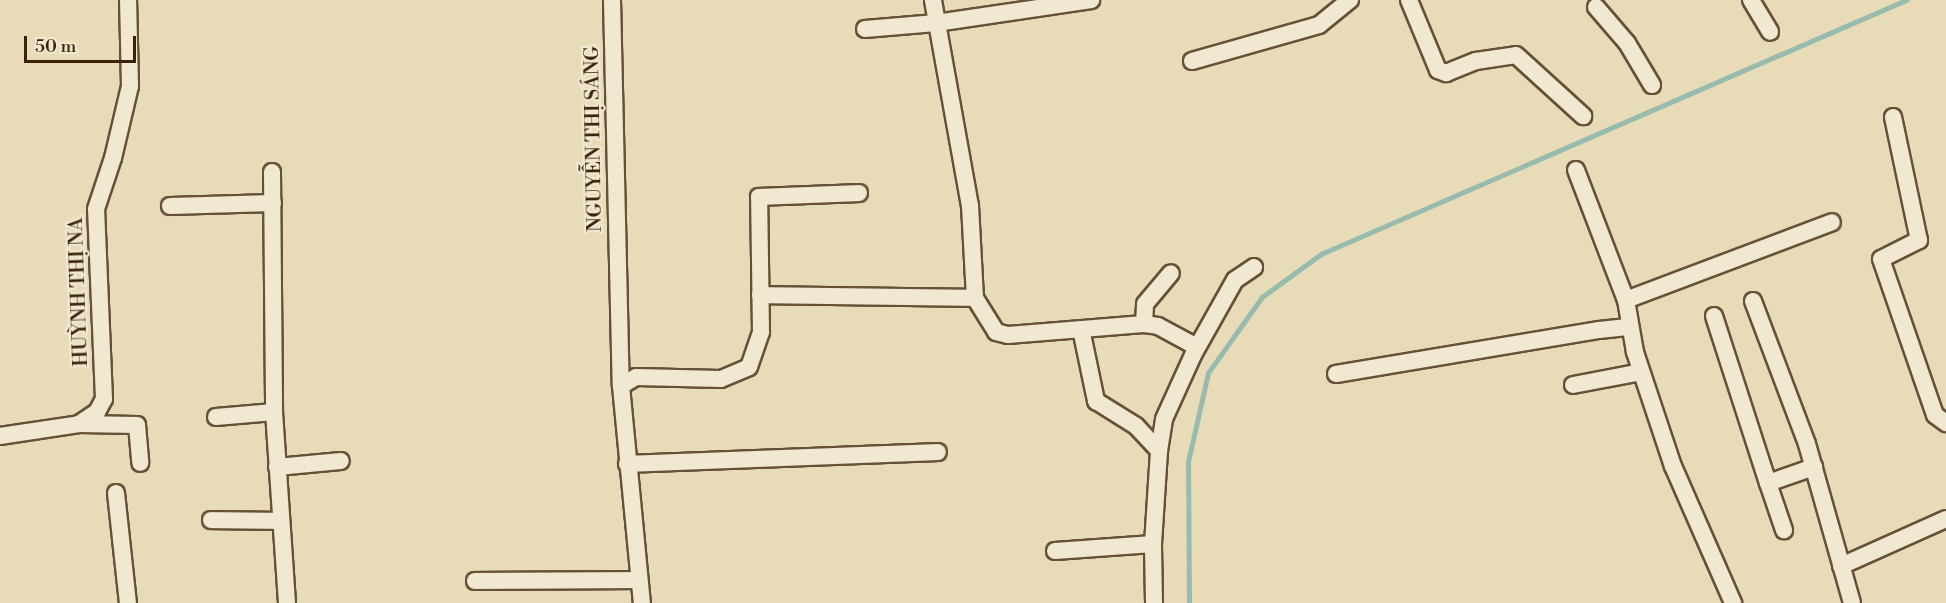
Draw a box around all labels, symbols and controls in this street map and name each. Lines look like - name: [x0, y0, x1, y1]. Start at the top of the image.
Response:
- scale bar: [27, 24, 140, 62]
- text: 50 m: [35, 35, 76, 58]
- street label: NGUYỄN THỊ SÁNG: [580, 46, 608, 232]
- street label: HUỲNH THỊ NA: [64, 217, 94, 367]

